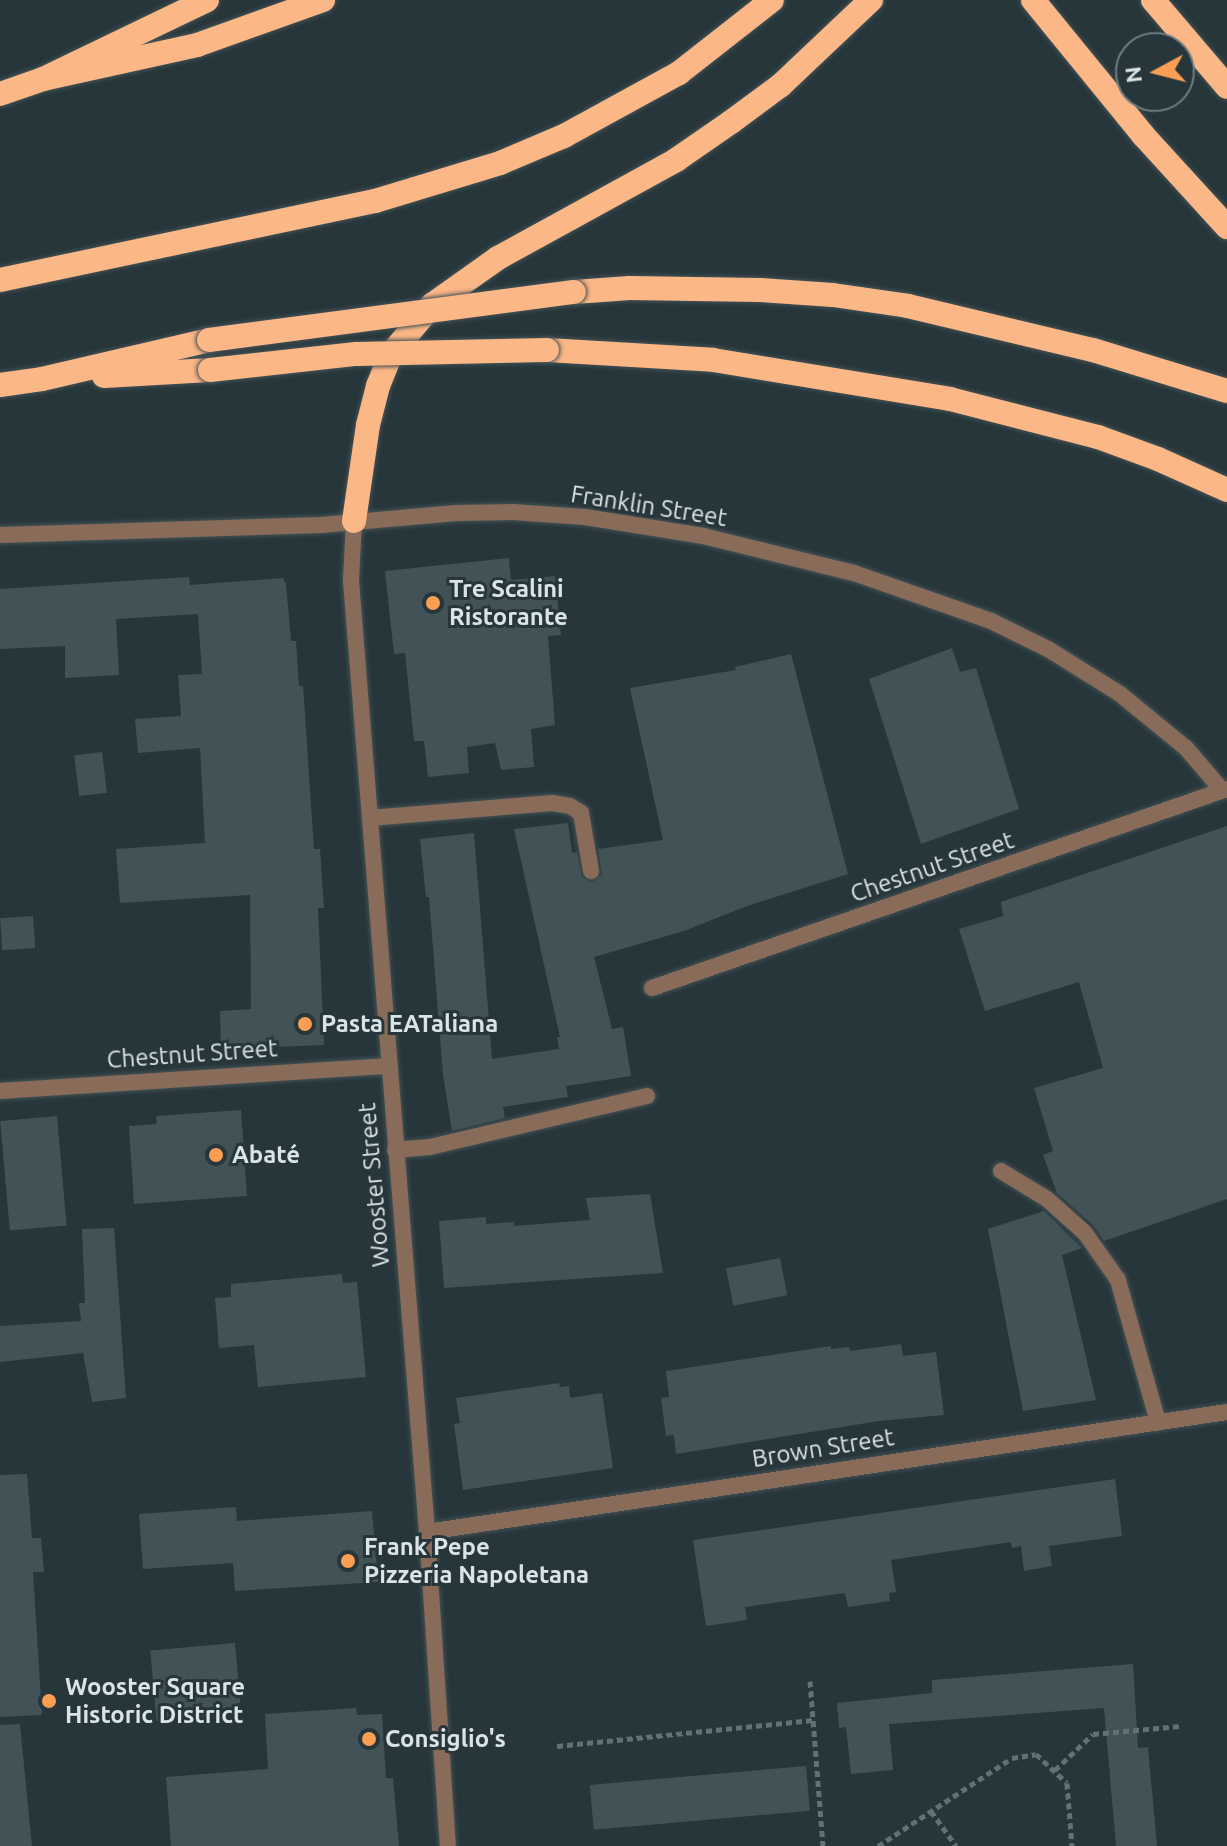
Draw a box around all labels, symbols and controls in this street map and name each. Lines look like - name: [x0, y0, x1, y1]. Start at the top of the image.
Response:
- north arrow: [1115, 32, 1195, 112]
- text: N: [1119, 65, 1146, 84]
- street label: Franklin Street: [569, 479, 729, 533]
- place label: Tre Scalini Ristorante: [449, 575, 568, 631]
- marker: Tre Scalini Ristorante: [424, 594, 442, 612]
- street label: Chestnut Street: [847, 826, 1017, 908]
- place label: Pasta EATaliana: [321, 1010, 498, 1038]
- marker: Pasta EATaliana: [296, 1015, 314, 1033]
- street label: Chestnut Street: [106, 1034, 278, 1074]
- street label: Wooster Street: [352, 1102, 396, 1268]
- place label: Abaté: [232, 1141, 300, 1169]
- marker: Abaté: [207, 1146, 225, 1164]
- street label: Brown Street: [750, 1423, 896, 1473]
- place label: Frank Pepe Pizzeria Napoletana: [364, 1533, 589, 1589]
- marker: Frank Pepe Pizzeria Napoletana: [339, 1552, 357, 1570]
- place label: Wooster Square Historic District: [65, 1673, 245, 1729]
- marker: Wooster Square Historic District: [40, 1692, 58, 1710]
- place label: Consiglio's: [385, 1725, 506, 1753]
- marker: Consiglio's: [360, 1730, 378, 1748]

